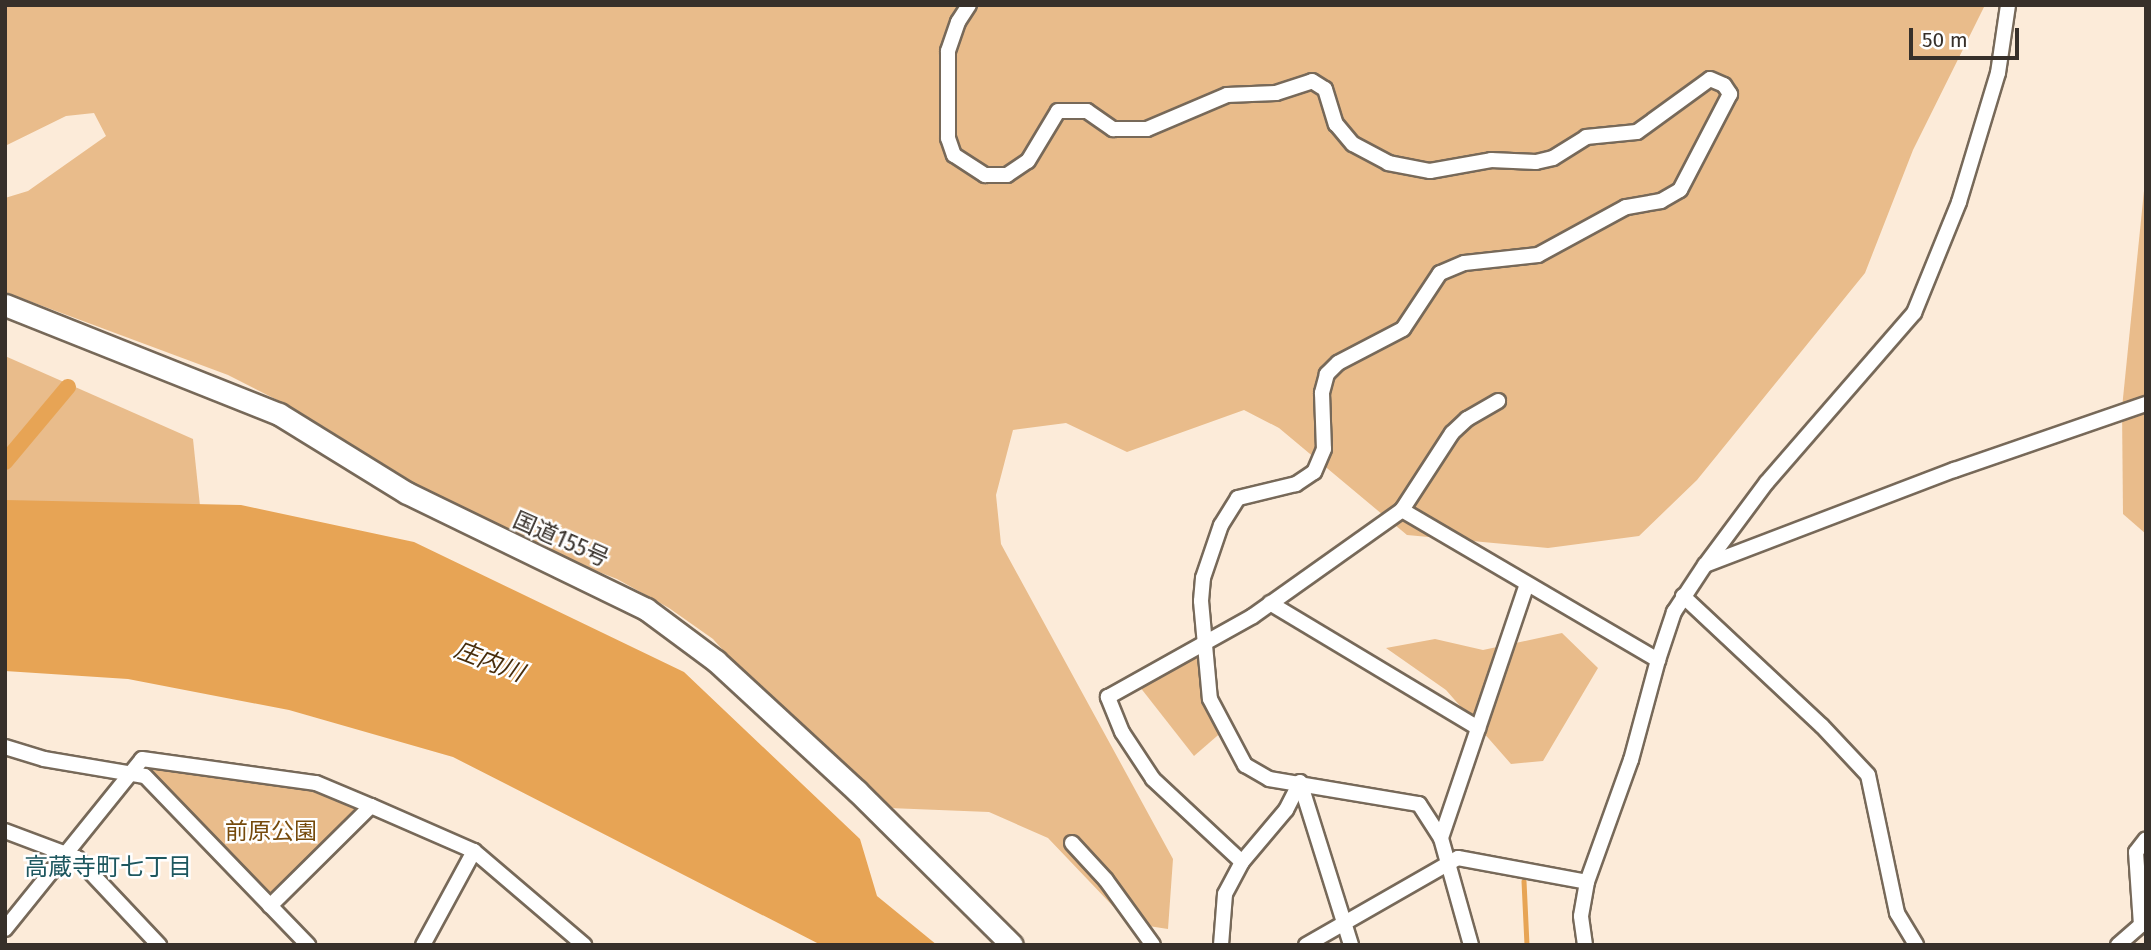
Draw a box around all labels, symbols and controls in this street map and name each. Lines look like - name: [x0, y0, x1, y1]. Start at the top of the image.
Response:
- scale bar: [1913, 14, 2023, 58]
- text: 50 m: [1922, 27, 1968, 53]
- street label: 国道155号: [509, 506, 613, 572]
- water label: 庄内川: [450, 636, 528, 688]
- park label: 前原公園: [225, 817, 317, 845]
- district label: 高蔵寺町七丁目: [24, 854, 192, 882]

